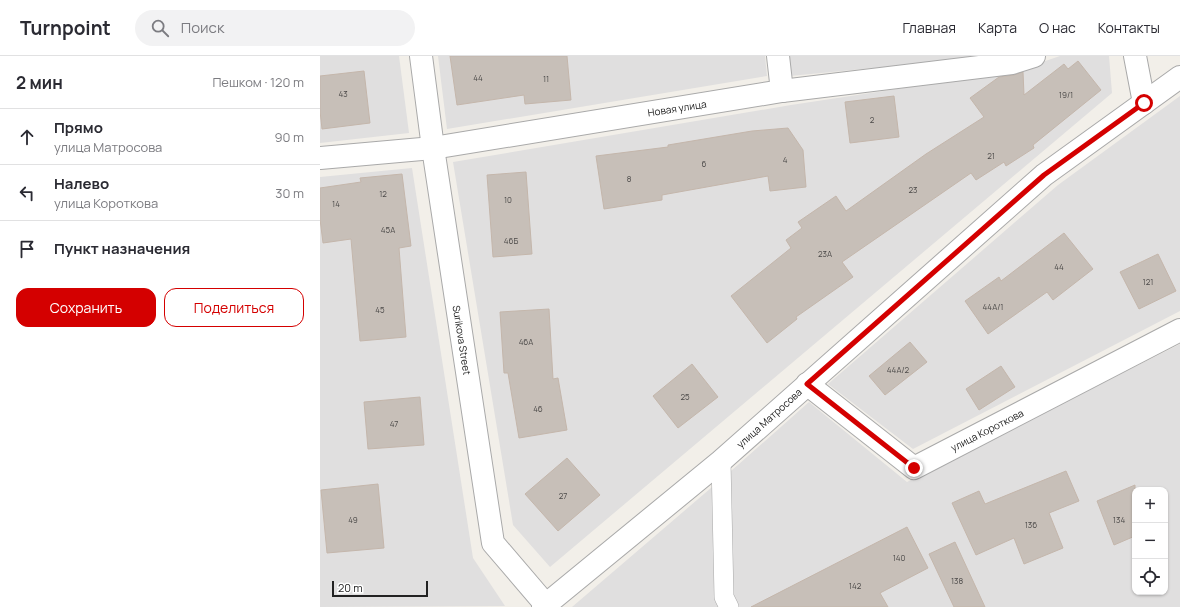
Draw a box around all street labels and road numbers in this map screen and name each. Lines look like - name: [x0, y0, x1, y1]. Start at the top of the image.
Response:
- street label: Новая улица: [647, 96, 707, 120]
- street label: Surikova Street: [450, 304, 474, 376]
- street label: улица Матросова: [733, 385, 805, 451]
- street label: улица Короткова: [948, 406, 1026, 454]

